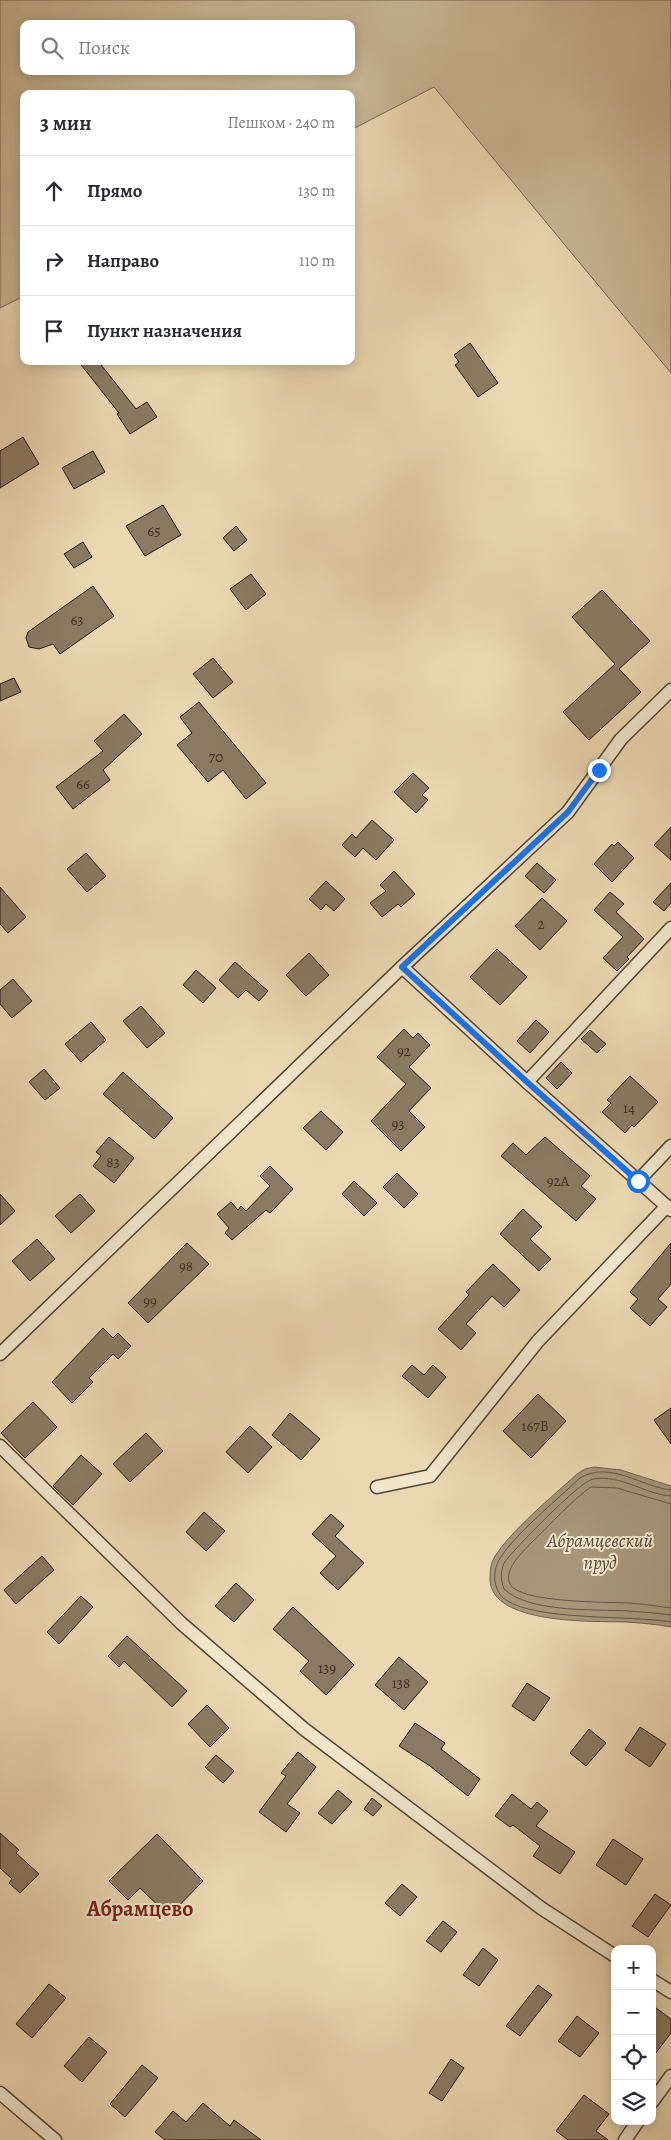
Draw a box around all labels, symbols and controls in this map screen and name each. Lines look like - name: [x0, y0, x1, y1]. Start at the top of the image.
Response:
- search box: [20, 20, 355, 75]
- icon: search: [38, 34, 66, 62]
- text: Поиск: [78, 35, 130, 61]
- text: 3 мин: [40, 109, 92, 137]
- text: Пешком · 240 m: [227, 112, 335, 134]
- icon: ahead: [40, 177, 68, 205]
- text: Прямо: [87, 178, 142, 204]
- text: 130 m: [298, 180, 335, 202]
- icon: right: [40, 247, 68, 275]
- text: Направо: [87, 248, 159, 274]
- text: 110 m: [299, 250, 335, 272]
- icon: arrive: [40, 317, 68, 345]
- text: Пункт назначения: [87, 318, 242, 344]
- house number: 65: [147, 521, 161, 541]
- house number: 63: [70, 610, 84, 630]
- house number: 70: [209, 747, 223, 767]
- route end: [588, 759, 611, 782]
- house number: 66: [76, 774, 90, 794]
- house number: 2: [537, 914, 545, 934]
- house number: 92: [397, 1041, 411, 1061]
- house number: 14: [623, 1098, 635, 1118]
- house number: 93: [391, 1114, 405, 1134]
- house number: 83: [106, 1152, 120, 1172]
- route start: [627, 1170, 650, 1193]
- house number: 92А: [547, 1171, 570, 1191]
- house number: 98: [179, 1256, 193, 1276]
- house number: 99: [143, 1291, 157, 1311]
- house number: 167В: [521, 1416, 549, 1436]
- water label: Абрамцевский пруд: [546, 1528, 653, 1576]
- house number: 139: [318, 1658, 336, 1678]
- house number: 138: [392, 1673, 410, 1693]
- district label: Абрамцево: [86, 1894, 193, 1924]
- map controls: [611, 1945, 656, 2125]
- button: +: [611, 1945, 656, 1990]
- button: −: [611, 1990, 656, 2035]
- button: locate: [611, 2035, 656, 2080]
- button: layers: [611, 2080, 656, 2125]

